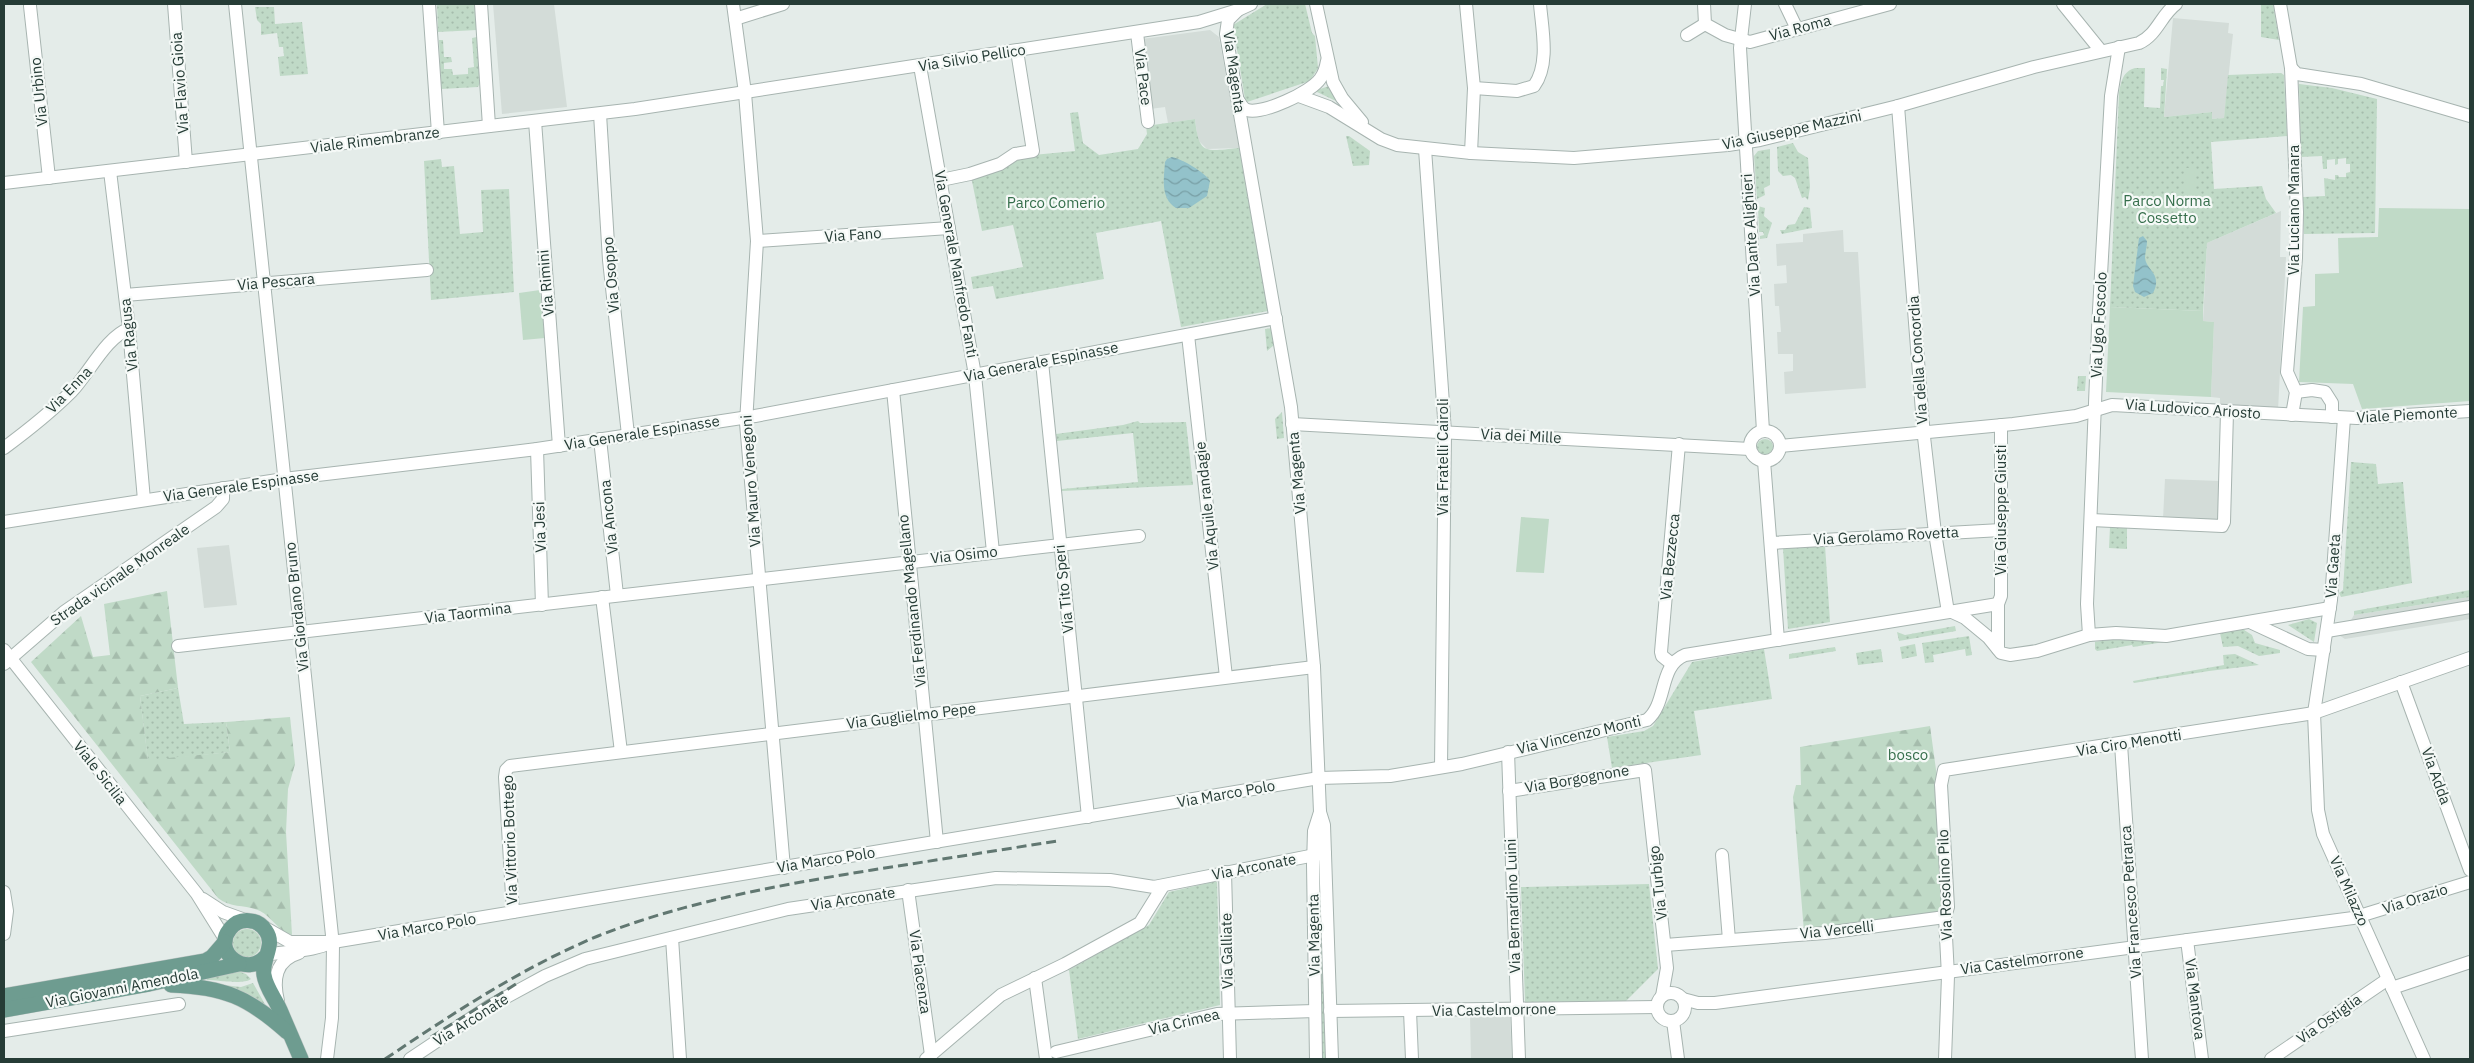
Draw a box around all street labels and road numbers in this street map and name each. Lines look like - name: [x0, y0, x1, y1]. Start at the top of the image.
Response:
- street label: Via Roma: [1767, 10, 1833, 45]
- street label: Via Magenta: [1219, 30, 1250, 114]
- street label: Via Flavio Gioia: [166, 31, 193, 135]
- street label: Via Silvio Pellico: [917, 40, 1027, 75]
- street label: Via Pace: [1131, 47, 1156, 106]
- street label: Via Urbino: [25, 57, 52, 128]
- street label: Via Giuseppe Mazzini: [1720, 105, 1863, 154]
- street label: Viale Rimembranze: [309, 122, 441, 157]
- street label: Via Luciano Manara: [2284, 145, 2303, 275]
- street label: Via Generale Manfredo Fanti: [931, 169, 982, 359]
- street label: Via Dante Alighieri: [1737, 173, 1764, 297]
- street label: Via Fano: [824, 223, 882, 246]
- street label: Via Osoppo: [598, 236, 623, 314]
- street label: Via Rimini: [533, 249, 558, 317]
- street label: Via Pescara: [236, 269, 316, 294]
- street label: Via Ugo Foscolo: [2086, 271, 2111, 379]
- street label: Via della Concordia: [1904, 295, 1931, 425]
- street label: Via Ragusa: [115, 297, 142, 373]
- street label: Via Generale Espinasse: [962, 337, 1120, 386]
- street label: Via Enna: [42, 362, 96, 417]
- street label: Via Ludovico Ariosto: [2125, 394, 2261, 423]
- street label: Via Fratelli Cairoli: [1433, 398, 1452, 516]
- street label: Viale Piemonte: [2356, 402, 2458, 427]
- street label: Via Generale Espinasse: [563, 411, 721, 454]
- street label: Via Mauro Venegoni: [736, 414, 765, 548]
- street label: Via dei Mille: [1480, 424, 1562, 447]
- street label: Via Magenta: [1283, 431, 1310, 515]
- street label: Via Aquile randagie: [1190, 441, 1223, 571]
- street label: Via Giuseppe Giusti: [1991, 445, 2010, 575]
- street label: Via Generale Espinasse: [162, 465, 320, 506]
- street label: Via Ancona: [595, 479, 622, 555]
- street label: Via Jesi: [529, 501, 550, 553]
- street label: Via Bezzecca: [1655, 512, 1684, 601]
- street label: Via Ferdinando Magellano: [893, 514, 930, 688]
- street label: Strada vicinale Monreale: [46, 519, 193, 630]
- street label: Via Gerolamo Rovetta: [1813, 522, 1959, 549]
- street label: Via Gaeta: [2321, 533, 2344, 599]
- street label: Via Giordano Bruno: [280, 541, 313, 673]
- street label: Via Osimo: [929, 542, 999, 567]
- street label: Via Tito Speri: [1049, 544, 1078, 634]
- street label: Via Taormina: [423, 598, 512, 627]
- street label: Via Guglielmo Pepe: [845, 698, 977, 733]
- street label: Via Vincenzo Monti: [1515, 711, 1643, 758]
- street label: Via Ciro Menotti: [2075, 725, 2183, 760]
- street label: Viale Sicilia: [69, 737, 131, 809]
- street label: Via Adda: [2417, 745, 2456, 807]
- street label: Via Borgognone: [1523, 760, 1631, 797]
- street label: Via Vittorio Bottego: [498, 775, 521, 905]
- street label: Via Marco Polo: [1175, 776, 1276, 811]
- street label: Via Francesco Petrarca: [2116, 825, 2145, 979]
- street label: Via Rosolino Pilo: [1933, 829, 1956, 941]
- street label: Via Bernardino Luini: [1501, 838, 1524, 974]
- street label: Via Marco Polo: [775, 842, 876, 877]
- street label: Via Turbigo: [1644, 845, 1671, 921]
- street label: Via Arconate: [1210, 849, 1298, 884]
- street label: Via Milazzo: [2326, 853, 2373, 929]
- street label: Via Orazio: [2380, 879, 2450, 918]
- street label: Via Arconate: [809, 882, 897, 915]
- street label: Via Magenta: [1303, 894, 1324, 976]
- street label: Via Marco Polo: [376, 909, 477, 944]
- street label: Via Galliate: [1216, 913, 1237, 989]
- street label: Via Vercelli: [1799, 916, 1875, 943]
- street label: Via Piacenza: [905, 929, 936, 1015]
- street label: Via Castelmorrone: [1959, 942, 2085, 979]
- street label: Via Mantova: [2181, 957, 2210, 1041]
- street label: Via Giovanni Amendola: [44, 963, 200, 1012]
- street label: Via Arconate: [430, 989, 512, 1050]
- street label: Via Ostiglia: [2293, 989, 2365, 1048]
- street label: Via Castelmorrone: [1432, 999, 1556, 1020]
- street label: Via Crimea: [1146, 1004, 1221, 1039]

